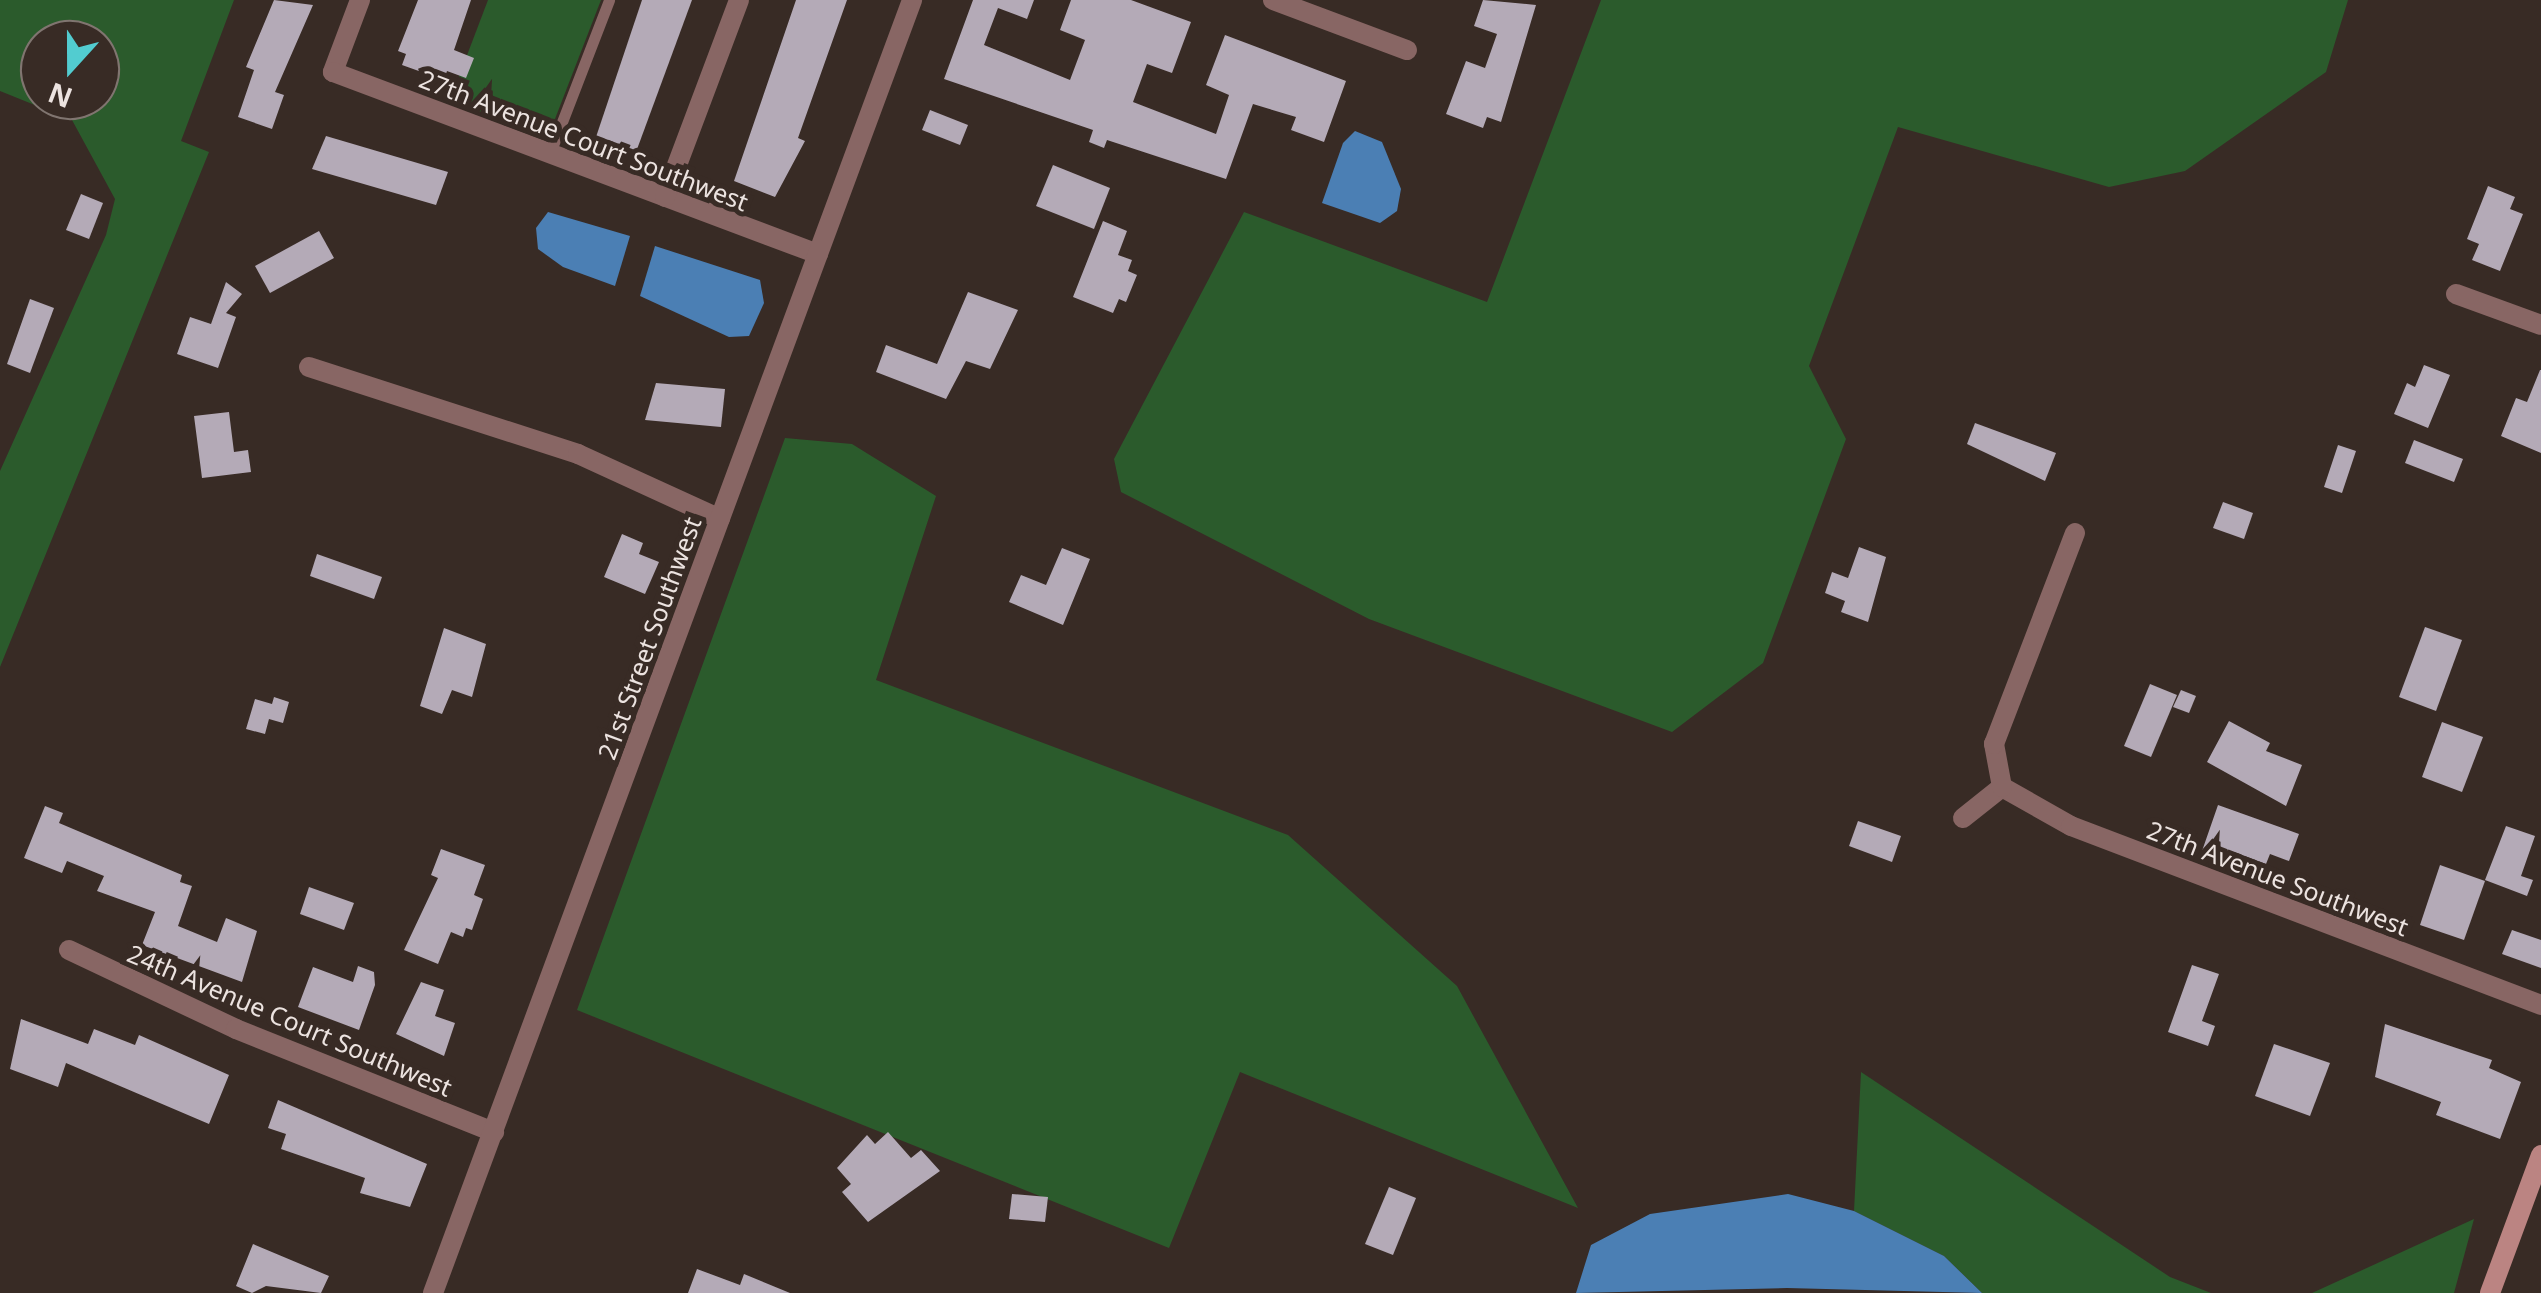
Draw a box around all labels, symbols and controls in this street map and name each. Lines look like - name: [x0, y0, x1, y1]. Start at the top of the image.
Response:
- north arrow: [20, 20, 120, 120]
- street label: 27th Avenue Court Southwest: [415, 63, 753, 217]
- text: N: [43, 74, 77, 118]
- street label: 21st Street Southwest: [591, 513, 707, 763]
- street label: 27th Avenue Southwest: [2143, 814, 2413, 942]
- street label: 24th Avenue Court Southwest: [123, 938, 457, 1102]

